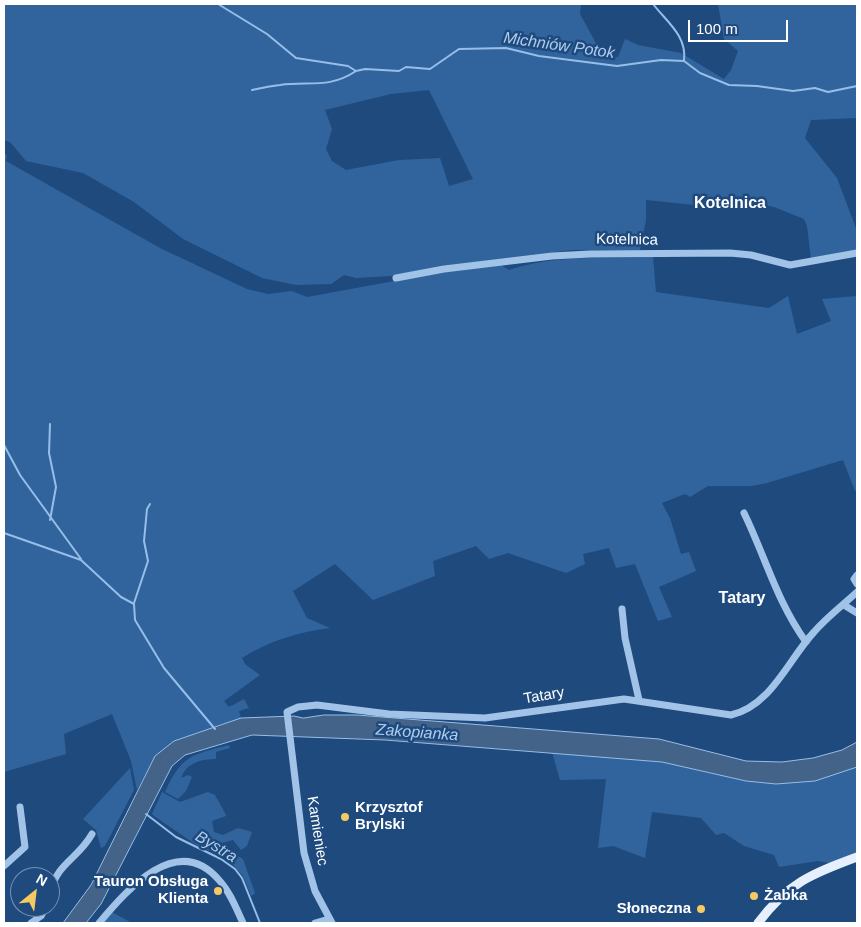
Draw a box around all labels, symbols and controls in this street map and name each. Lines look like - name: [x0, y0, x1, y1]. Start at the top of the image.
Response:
- scale bar: [691, 10, 791, 42]
- text: 100 m: [696, 20, 738, 37]
- water label: Michniów Potok: [502, 29, 616, 63]
- district label: Kotelnica: [694, 194, 766, 214]
- street label: Kotelnica: [596, 230, 658, 250]
- district label: Tatary: [719, 589, 765, 609]
- street label: Tatary: [522, 684, 566, 708]
- water label: Zakopianka: [375, 721, 459, 745]
- street label: Kamieniec: [303, 795, 331, 867]
- place label: Krzysztof Brylski: [355, 799, 423, 834]
- marker: Krzysztof Brylski: [339, 811, 351, 823]
- water label: Bystra: [192, 827, 240, 867]
- north arrow: [10, 867, 60, 917]
- text: N: [33, 870, 50, 889]
- place label: Tauron Obsługa Klienta: [94, 873, 208, 908]
- marker: Tauron Obsługa Klienta: [212, 885, 224, 897]
- place label: Żabka: [764, 887, 807, 905]
- marker: Żabka: [748, 890, 760, 902]
- place label: Słoneczna: [617, 900, 691, 918]
- marker: Słoneczna: [695, 903, 707, 915]

